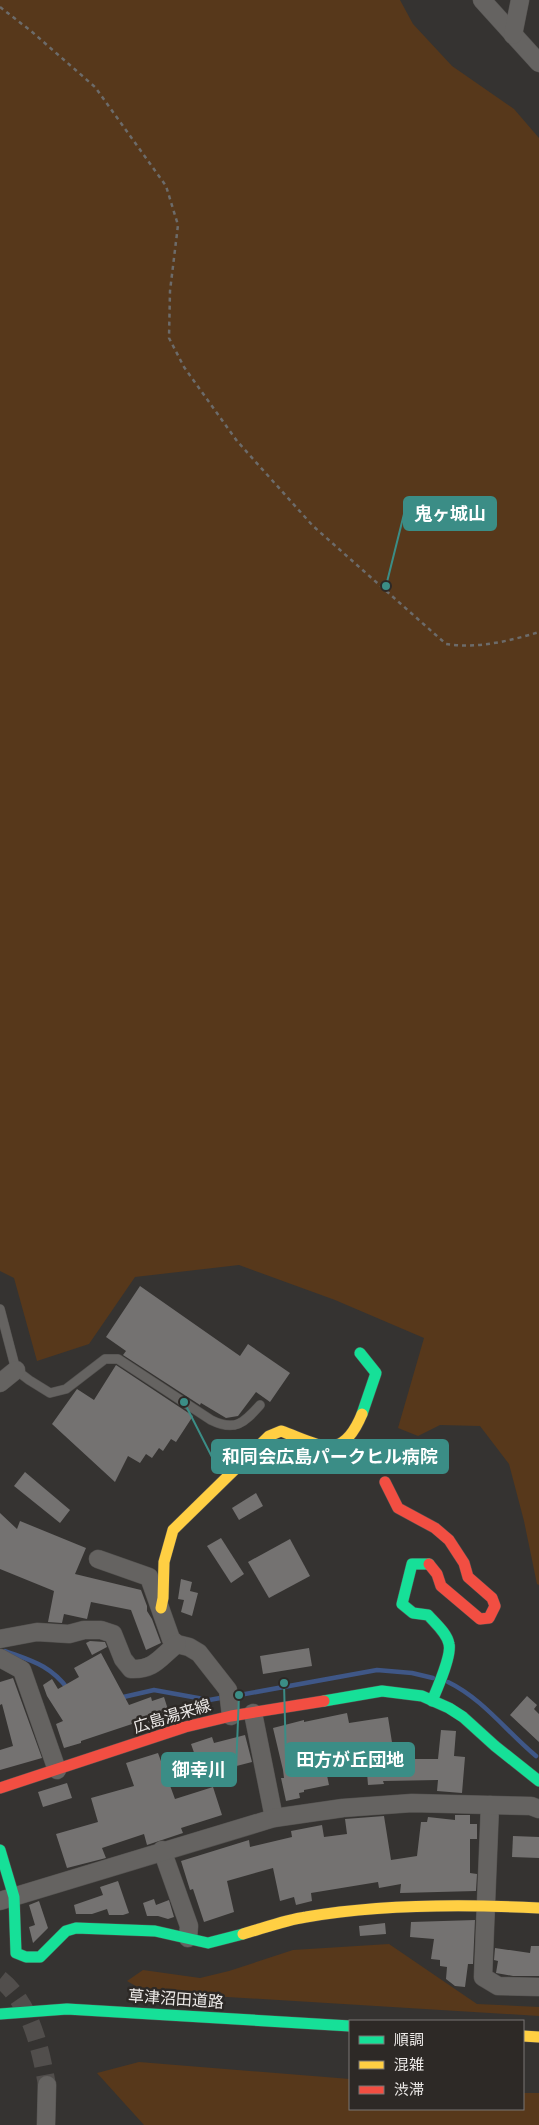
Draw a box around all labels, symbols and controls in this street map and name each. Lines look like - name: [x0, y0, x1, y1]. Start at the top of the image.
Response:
- callout: 鬼ヶ城山: [404, 497, 496, 530]
- text: 鬼ヶ城山: [414, 503, 486, 524]
- callout: 和同会広島パークヒル病院: [212, 1440, 448, 1473]
- text: 和同会広島パークヒル病院: [222, 1446, 438, 1467]
- street label: 広島湯来線: [131, 1695, 213, 1737]
- callout: 田方が丘団地: [286, 1743, 414, 1776]
- text: 田方が丘団地: [296, 1749, 404, 1770]
- callout: 御幸川: [162, 1753, 236, 1786]
- text: 御幸川: [171, 1759, 226, 1780]
- street label: 草津沼田道路: [127, 1986, 225, 2012]
- legend: [349, 2020, 524, 2110]
- text: 順調: [394, 2031, 424, 2049]
- text: 混雑: [394, 2056, 424, 2074]
- text: 渋滞: [394, 2081, 424, 2099]

